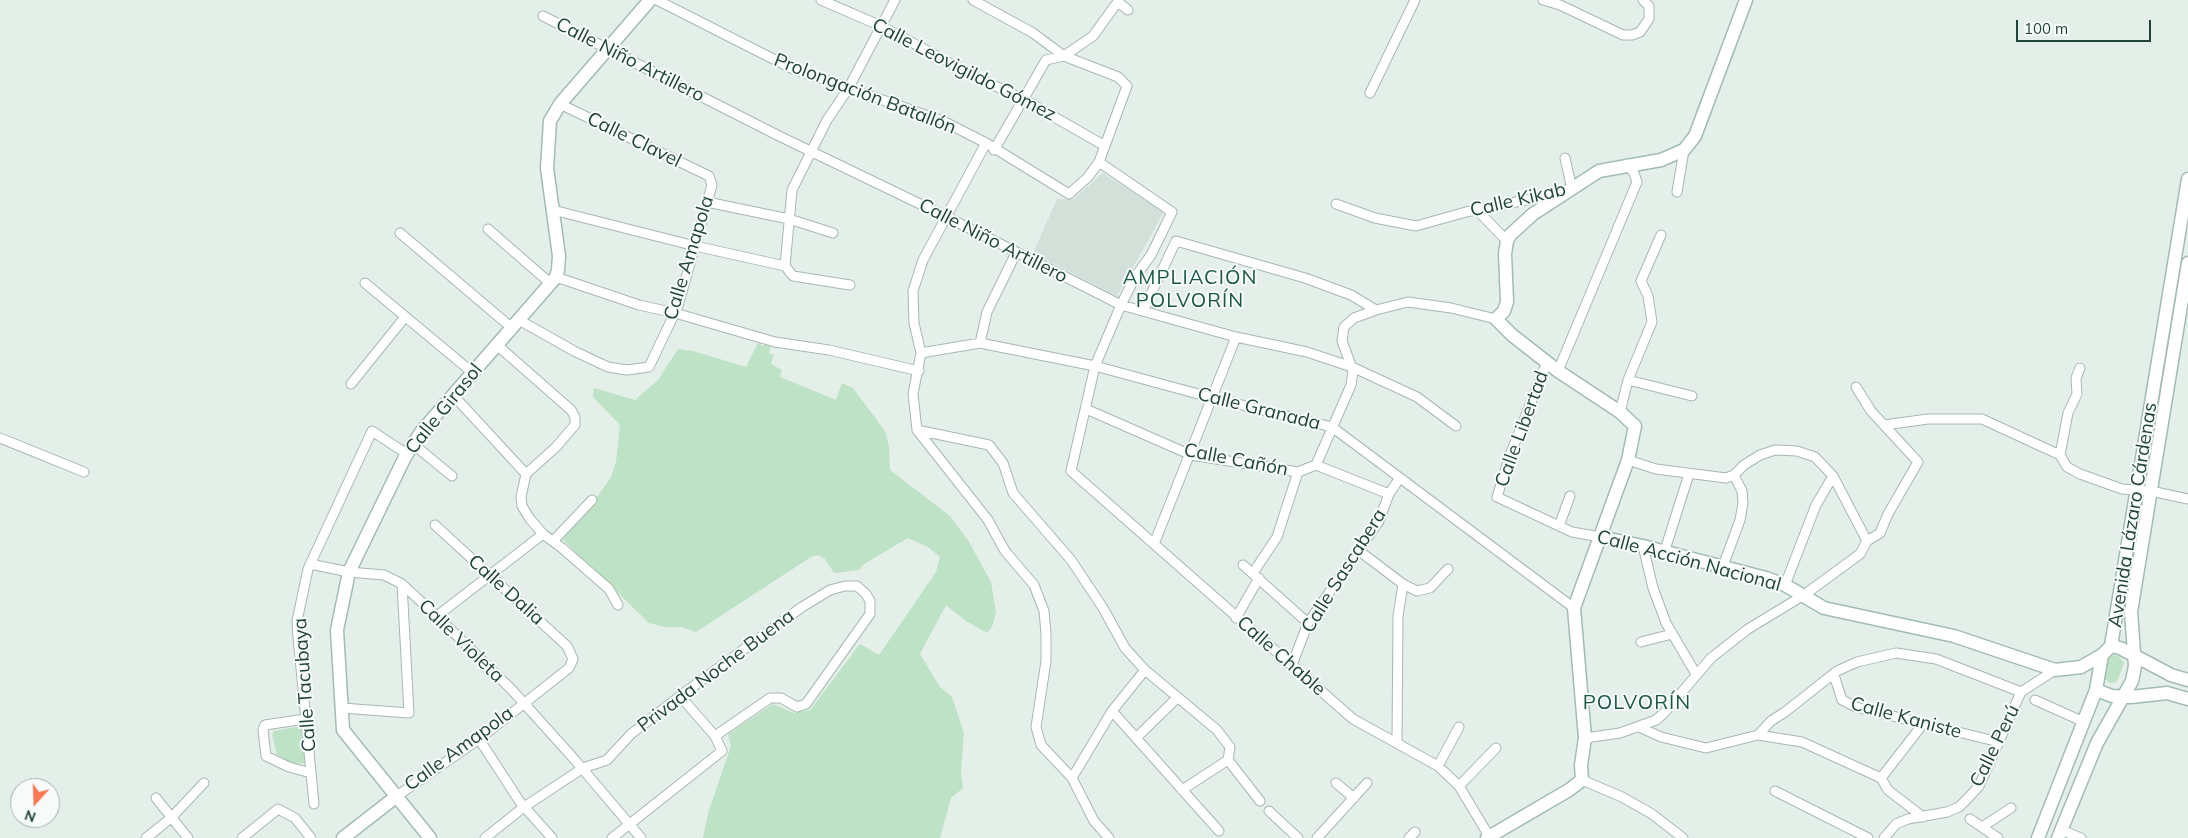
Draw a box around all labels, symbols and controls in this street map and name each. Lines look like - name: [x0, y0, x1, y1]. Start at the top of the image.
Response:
- scale bar: [2018, 10, 2153, 42]
- street label: Calle Niño Artillero: [552, 13, 708, 107]
- street label: Calle Leovigildo Gómez: [868, 14, 1060, 126]
- text: 100 m: [2024, 19, 2068, 38]
- street label: Prolongación Batallón: [771, 49, 959, 139]
- street label: Calle Clavel: [583, 107, 685, 173]
- street label: Calle Kikab: [1468, 178, 1568, 222]
- street label: Calle Amapola: [659, 193, 719, 323]
- street label: Calle Niño Artillero: [915, 194, 1071, 288]
- district label: AMPLIACIÓN POLVORÍN: [1121, 266, 1259, 313]
- street label: Calle Girasol: [401, 359, 487, 459]
- street label: Calle Libertad: [1490, 368, 1554, 490]
- street label: Calle Granada: [1195, 383, 1323, 435]
- street label: Avenida Lázaro Cárdenas: [2104, 401, 2162, 629]
- street label: Calle Cañón: [1182, 439, 1290, 481]
- street label: Calle Sascabera: [1297, 505, 1391, 637]
- street label: Calle Acción Nacional: [1594, 525, 1784, 597]
- street label: Calle Dalia: [463, 550, 549, 630]
- street label: Calle Violeta: [414, 595, 508, 687]
- street label: Privada Noche Buena: [633, 605, 799, 737]
- street label: Calle Chable: [1232, 611, 1330, 701]
- street label: Calle Tacubaya: [289, 617, 321, 753]
- district label: POLVORÍN: [1582, 691, 1692, 715]
- street label: Calle Kaniste: [1848, 692, 1964, 744]
- street label: Calle Perú: [1965, 701, 2025, 791]
- street label: Calle Amapola: [400, 702, 518, 796]
- north arrow: [10, 778, 60, 828]
- text: N: [22, 806, 38, 826]

